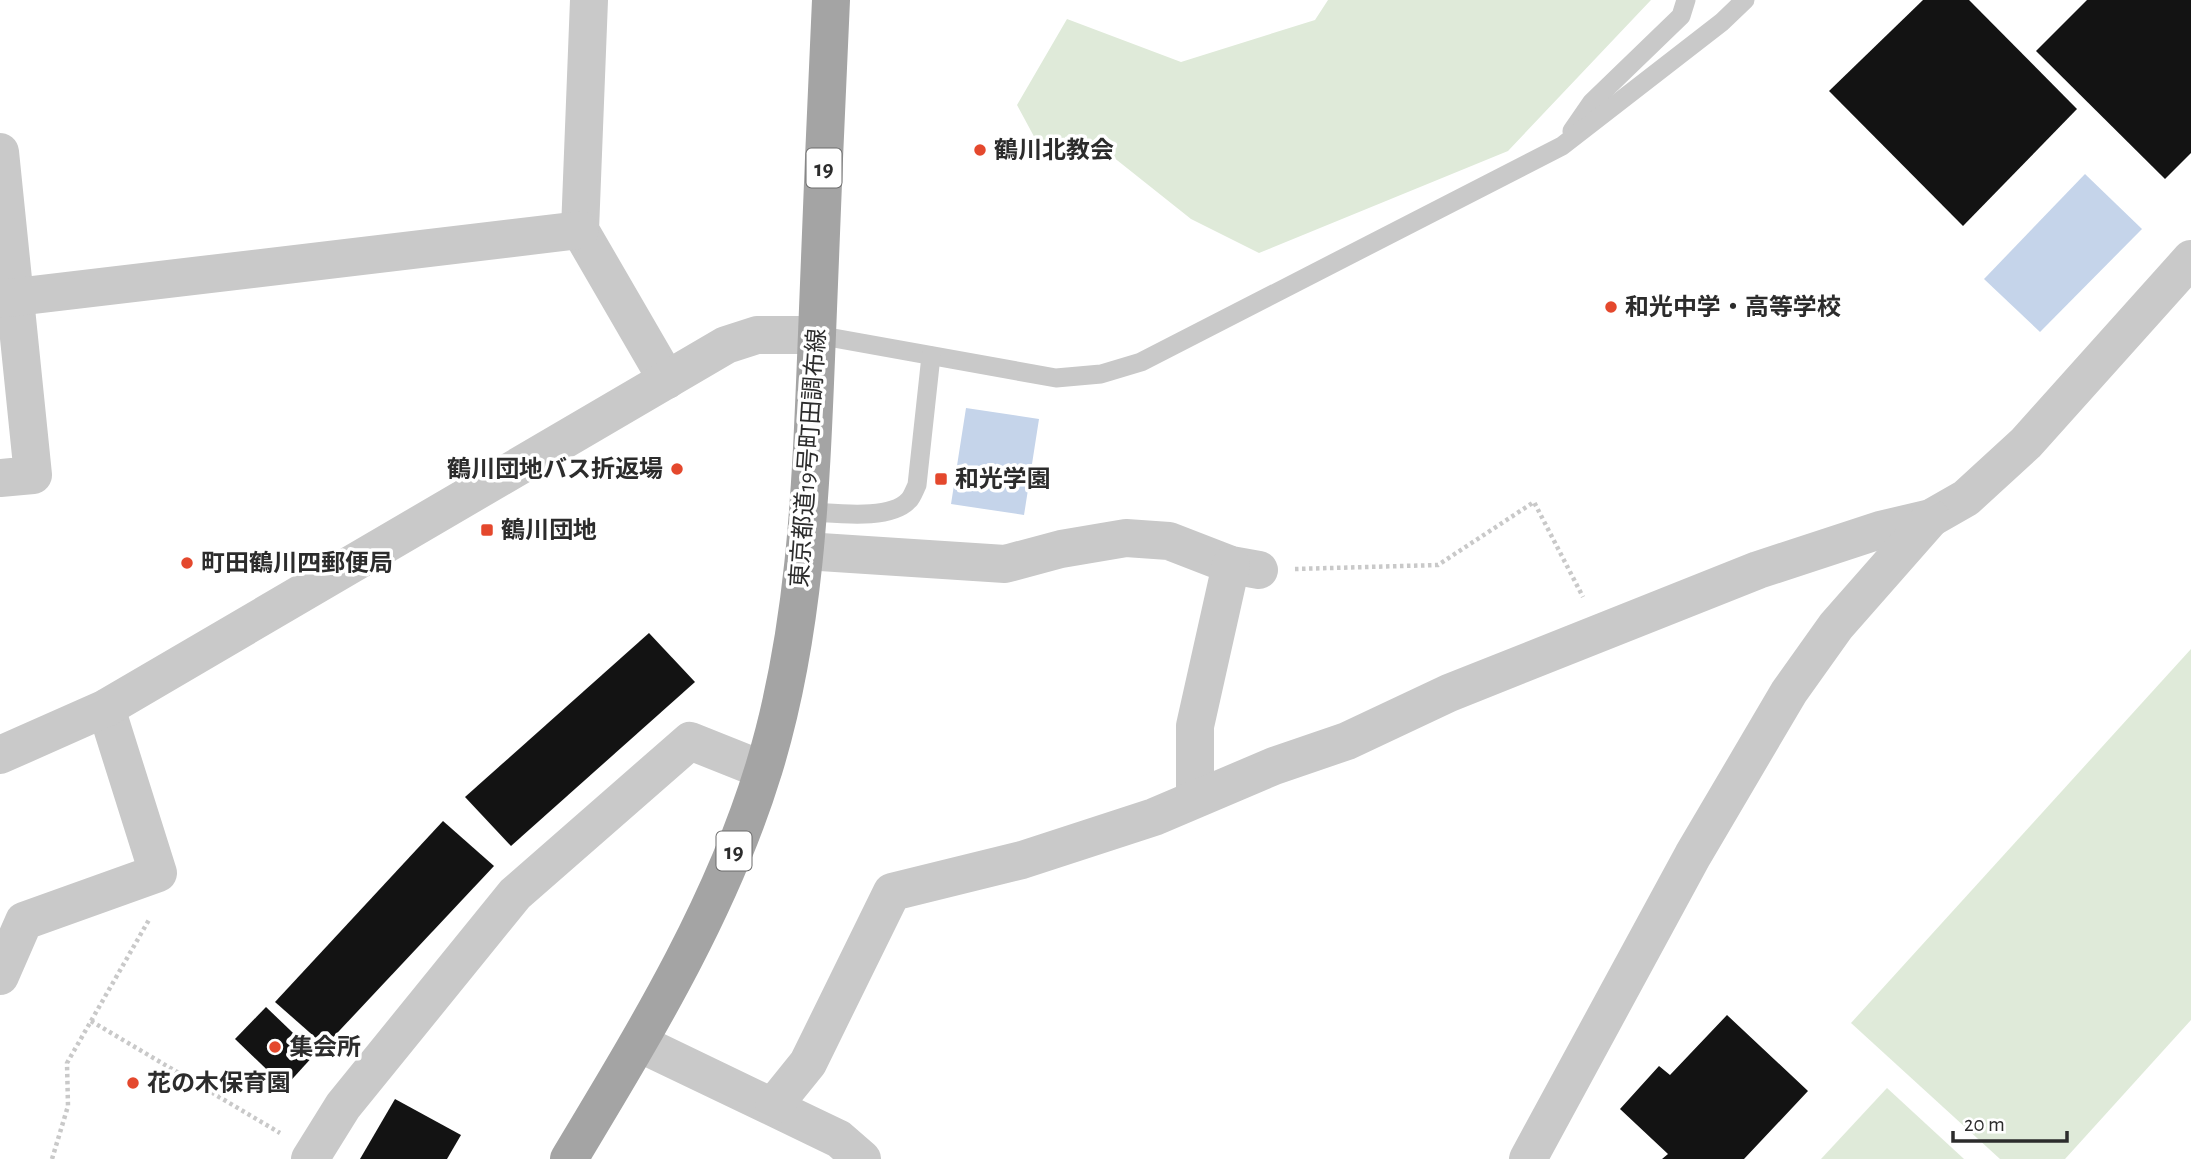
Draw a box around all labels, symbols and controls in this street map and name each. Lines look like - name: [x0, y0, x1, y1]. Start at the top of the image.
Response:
- place label: 鶴川北教会: [994, 137, 1114, 163]
- marker: 鶴川北教会: [972, 142, 988, 158]
- road number: 19: [806, 148, 842, 188]
- place label: 和光中学・高等学校: [1625, 294, 1841, 320]
- marker: 和光中学・高等学校: [1603, 299, 1619, 315]
- street label: 東京都道19号町田調布線: [786, 328, 830, 588]
- place label: 鶴川団地バス折返場: [447, 456, 663, 482]
- marker: 鶴川団地バス折返場: [669, 461, 685, 477]
- place label: 和光学園: [955, 466, 1051, 492]
- marker: 和光学園: [933, 471, 949, 487]
- place label: 鶴川団地: [501, 517, 597, 543]
- marker: 鶴川団地: [479, 522, 495, 538]
- place label: 町田鶴川四郵便局: [201, 550, 393, 576]
- marker: 町田鶴川四郵便局: [179, 555, 195, 571]
- road number: 19: [716, 832, 752, 870]
- place label: 集会所: [289, 1034, 361, 1060]
- marker: 集会所: [267, 1039, 283, 1055]
- place label: 花の木保育園: [147, 1070, 291, 1096]
- marker: 花の木保育園: [125, 1075, 141, 1091]
- scale bar: [1953, 1100, 2067, 1144]
- text: 20 m: [1964, 1114, 2005, 1135]

